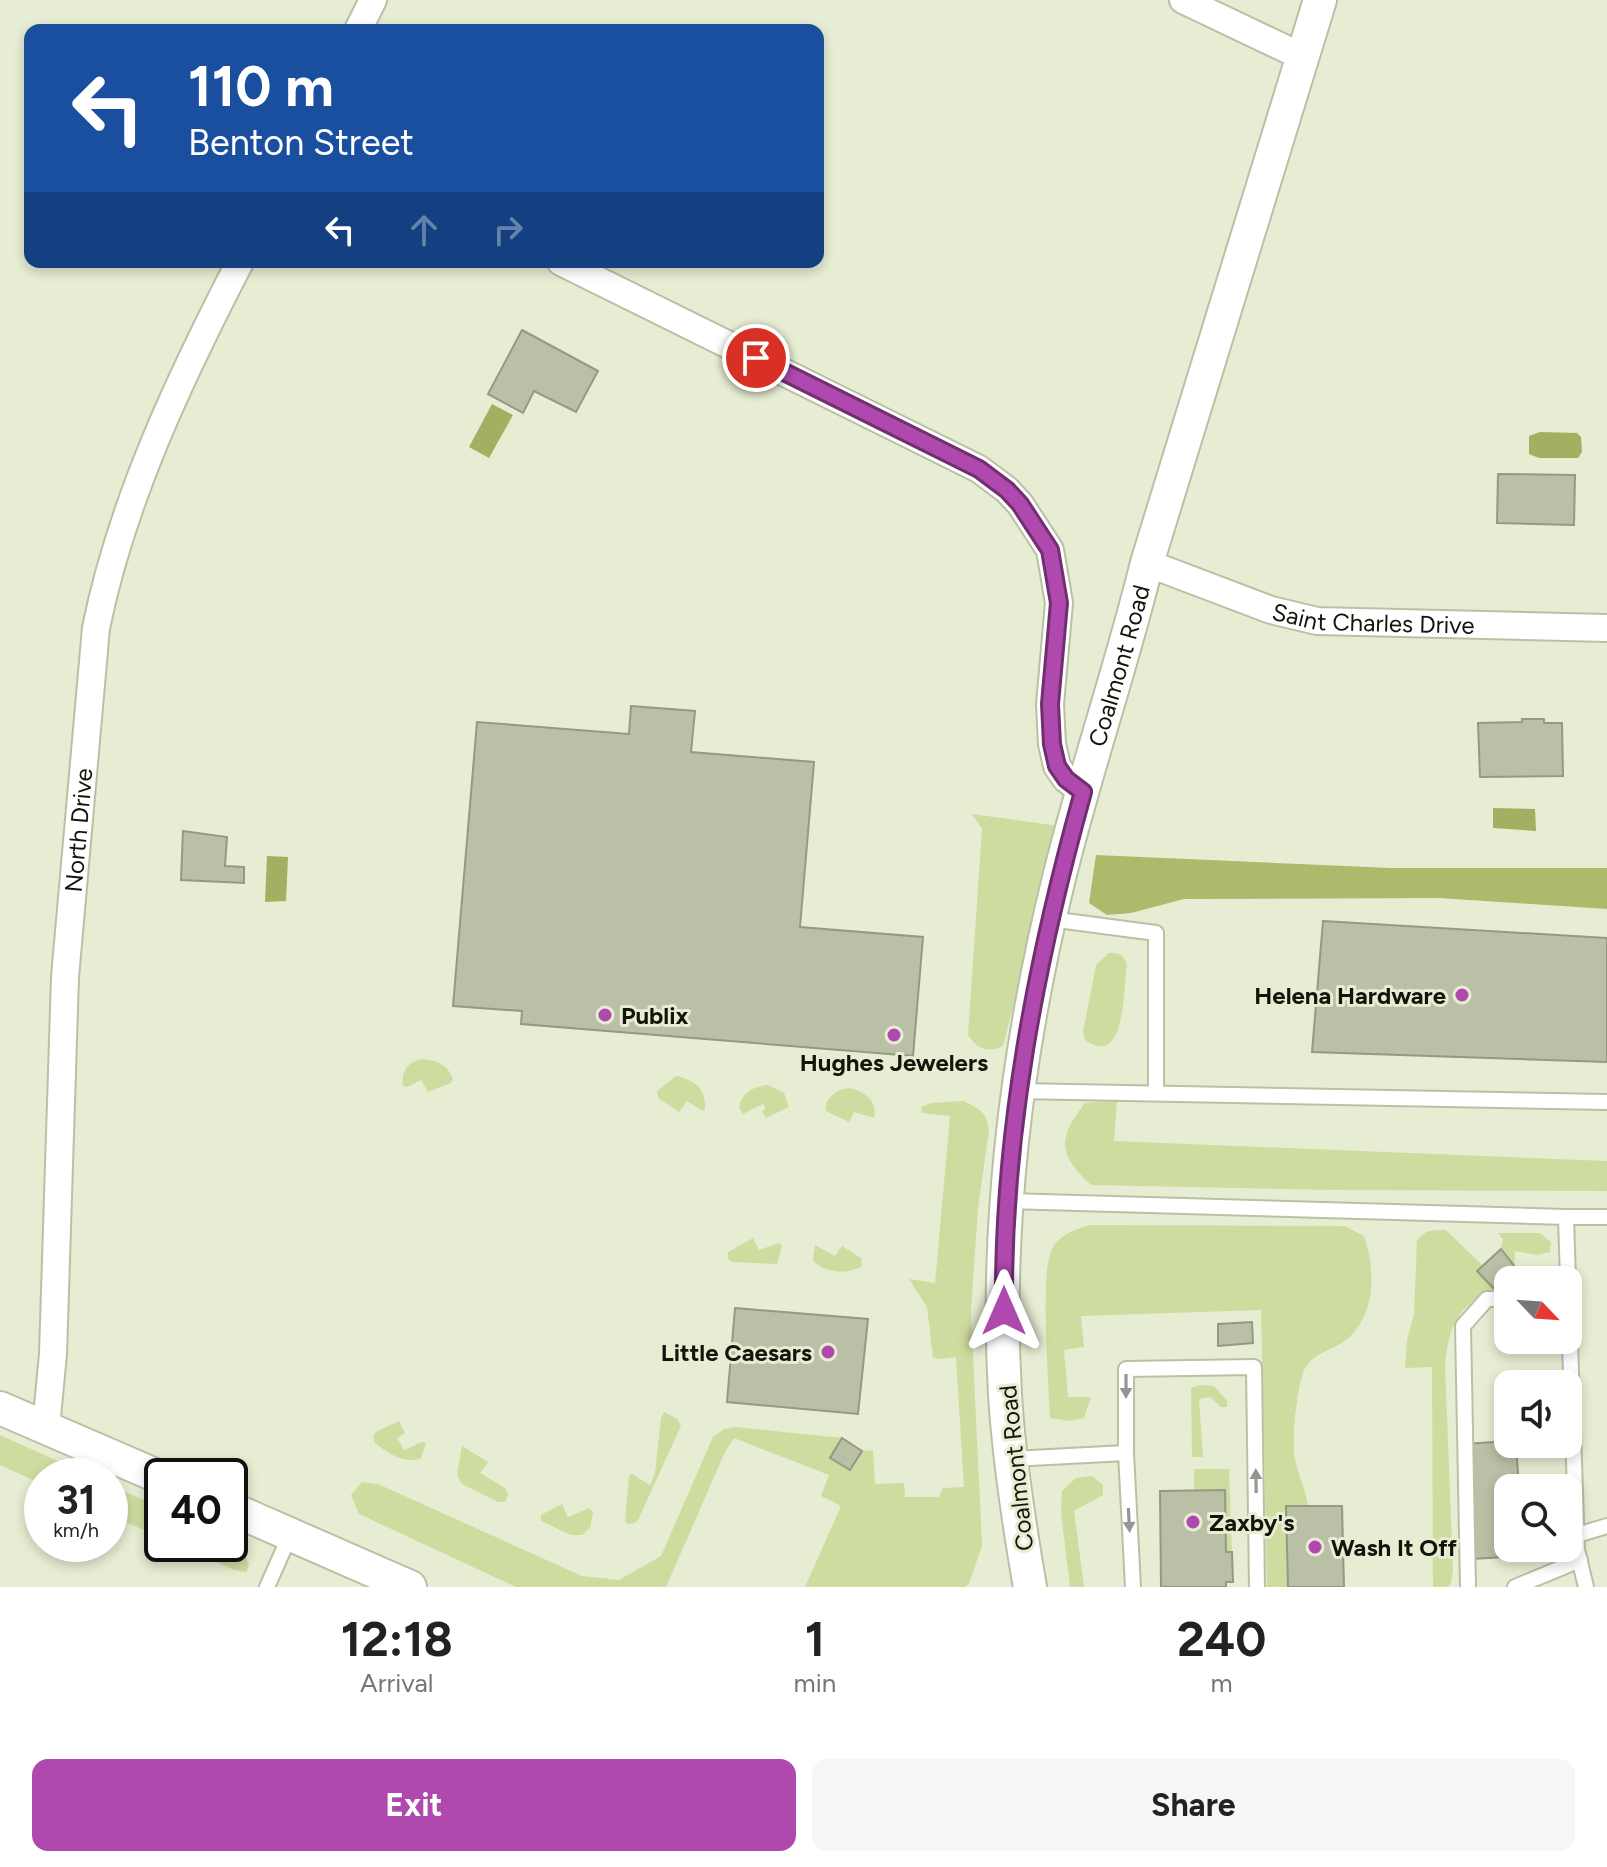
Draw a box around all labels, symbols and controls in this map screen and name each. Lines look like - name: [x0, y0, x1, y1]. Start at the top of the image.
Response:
- text: 110 m: [188, 53, 334, 120]
- icon: left: [56, 56, 160, 160]
- text: Benton Street: [188, 121, 414, 164]
- icon: left: [318, 208, 362, 252]
- icon: ahead: [402, 208, 446, 252]
- icon: right: [486, 208, 530, 252]
- pin: [722, 324, 790, 392]
- icon: arrive: [734, 336, 778, 380]
- street label: Coalmont Road: [1082, 582, 1155, 750]
- street label: Saint Charles Drive: [1269, 596, 1475, 639]
- street label: North Drive: [58, 767, 98, 893]
- place label: Helena Hardware: [1254, 981, 1446, 1010]
- marker: Helena Hardware: [1453, 986, 1471, 1004]
- place label: Publix: [621, 1001, 689, 1030]
- marker: Publix: [596, 1006, 614, 1024]
- marker: Hughes Jewelers: [885, 1026, 903, 1044]
- place label: Hughes Jewelers: [800, 1048, 988, 1077]
- north arrow: [1494, 1266, 1582, 1354]
- map controls: [1494, 1266, 1582, 1562]
- position arrow: [962, 1269, 1046, 1353]
- place label: Little Caesars: [661, 1338, 812, 1367]
- marker: Little Caesars: [819, 1343, 837, 1361]
- button: sound: [1494, 1370, 1582, 1458]
- one-way arrow: [1120, 1374, 1132, 1399]
- street label: Coalmont Road: [993, 1384, 1039, 1552]
- speed limit sign: 40: [144, 1458, 248, 1562]
- one-way arrow: [1249, 1468, 1262, 1493]
- button: search: [1494, 1474, 1582, 1562]
- text: 31: [56, 1476, 96, 1524]
- one-way arrow: [1123, 1508, 1136, 1533]
- place label: Zaxby's: [1209, 1508, 1295, 1537]
- marker: Zaxby's: [1184, 1513, 1202, 1531]
- text: km/h: [53, 1518, 99, 1542]
- place label: Wash It Off: [1331, 1533, 1458, 1562]
- marker: Wash It Off: [1306, 1538, 1324, 1556]
- text: 12:18: [341, 1610, 453, 1668]
- text: 1: [805, 1610, 825, 1668]
- text: 240: [1177, 1610, 1266, 1668]
- text: Arrival: [360, 1667, 434, 1699]
- text: min: [794, 1667, 836, 1699]
- text: m: [1211, 1667, 1233, 1699]
- button: Exit: [32, 1759, 796, 1851]
- button: Share: [812, 1759, 1575, 1851]

